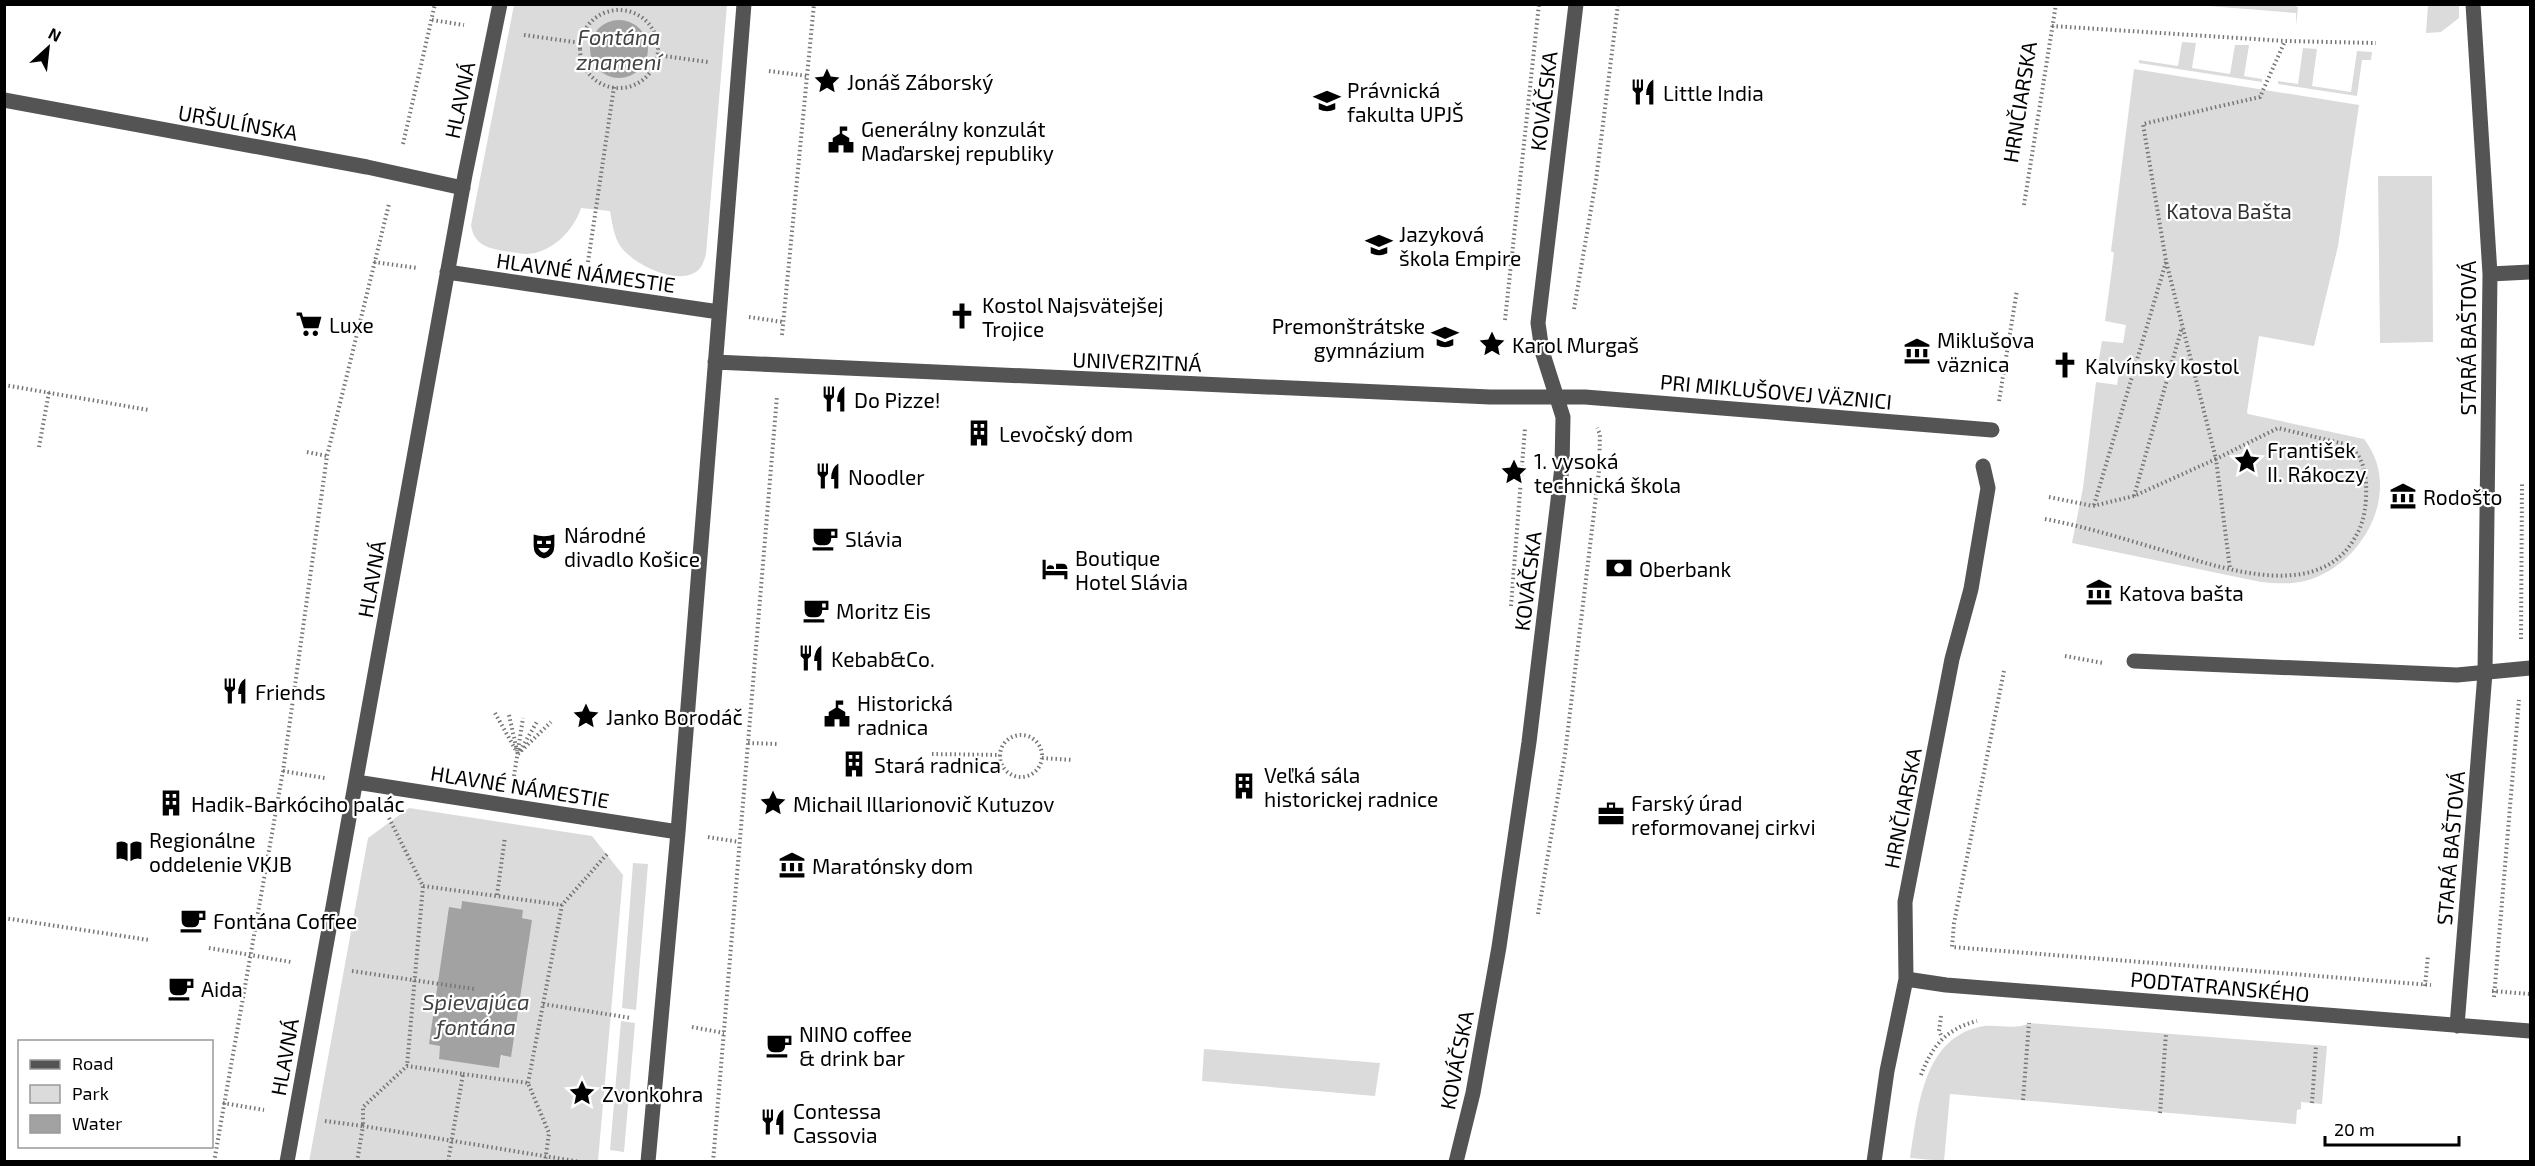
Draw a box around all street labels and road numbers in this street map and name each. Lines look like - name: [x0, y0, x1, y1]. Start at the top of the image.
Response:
- street label: HRNČIARSKA: [1997, 40, 2041, 164]
- street label: KOVÁČSKA: [1524, 50, 1562, 152]
- street label: HLAVNÁ: [439, 59, 479, 141]
- street label: URŠULÍNSKA: [176, 99, 300, 145]
- street label: HLAVNÉ NÁMESTIE: [495, 247, 677, 297]
- street label: STARÁ BAŠTOVÁ: [2455, 261, 2480, 415]
- street label: UNIVERZITNÁ: [1072, 346, 1202, 376]
- street label: PRI MIKLUŠOVEJ VÄZNICI: [1659, 368, 1893, 414]
- street label: KOVÁČSKA: [1508, 530, 1546, 632]
- street label: HLAVNÁ: [352, 539, 390, 619]
- street label: HRNČIARSKA: [1878, 745, 1926, 871]
- street label: HLAVNÉ NÁMESTIE: [429, 760, 611, 812]
- street label: STARÁ BAŠTOVÁ: [2431, 770, 2469, 926]
- street label: PODTATRANSKÉHO: [2129, 966, 2311, 1006]
- street label: KOVÁČSKA: [1434, 1008, 1478, 1112]
- street label: HLAVNÁ: [265, 1017, 303, 1097]

